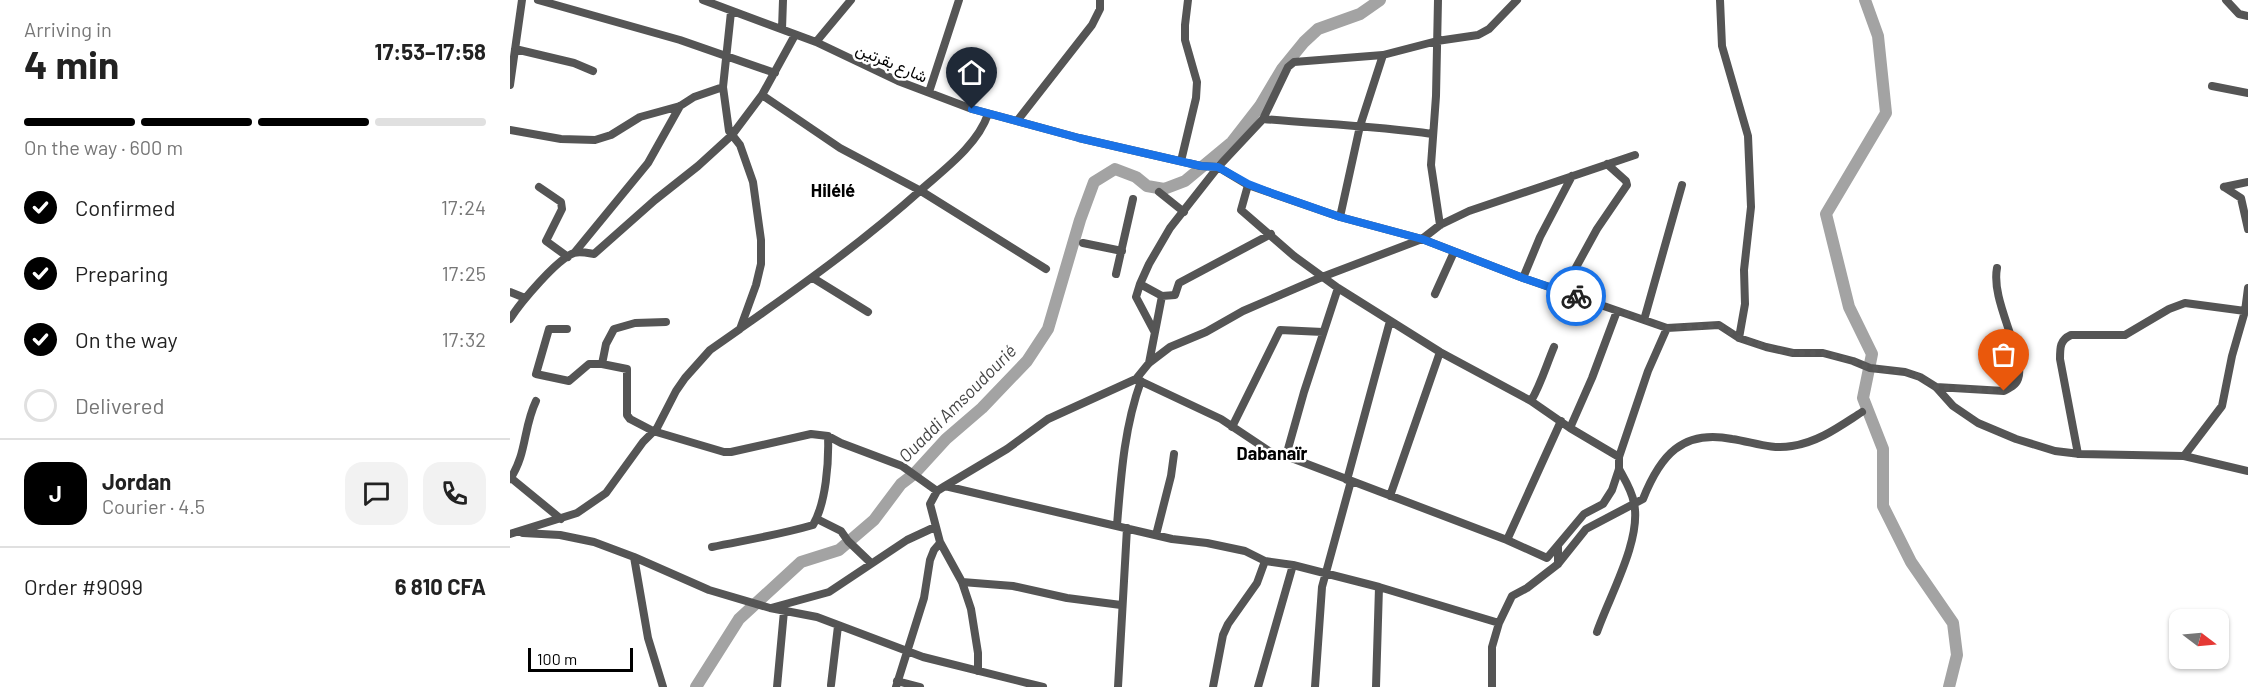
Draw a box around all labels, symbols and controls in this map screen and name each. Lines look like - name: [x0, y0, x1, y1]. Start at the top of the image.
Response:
- text: Arriving in: [24, 17, 112, 41]
- text: 17:53–17:58: [375, 38, 486, 64]
- street label: شارع بقرتين: [852, 38, 931, 88]
- text: 4 min: [24, 40, 119, 87]
- pin: [946, 47, 997, 109]
- icon: home: [955, 56, 988, 89]
- text: On the way · 600 m: [24, 135, 183, 159]
- district label: Hilélé: [811, 179, 855, 201]
- icon: check: [24, 191, 57, 224]
- text: Confirmed: [75, 194, 175, 220]
- text: 17:24: [441, 195, 486, 219]
- icon: check: [24, 257, 57, 290]
- text: Preparing: [75, 260, 168, 286]
- text: 17:25: [442, 261, 486, 285]
- courier: [1546, 266, 1606, 326]
- icon: bike: [1560, 280, 1593, 313]
- icon: check: [24, 323, 57, 356]
- text: On the way: [75, 326, 178, 352]
- text: 17:32: [442, 327, 486, 351]
- pin: [1978, 329, 2029, 391]
- icon: bag: [1987, 338, 2020, 371]
- water label: Ouaddi Amsoudourié: [894, 340, 1020, 466]
- text: Delivered: [75, 392, 164, 418]
- district label: Dabanaïr: [1237, 442, 1307, 464]
- button: chat: [345, 462, 408, 525]
- button: phone: [423, 462, 486, 525]
- text: Jordan: [102, 468, 171, 494]
- text: J: [49, 480, 62, 506]
- text: Courier · 4.5: [102, 494, 205, 518]
- text: Order #9099: [24, 573, 143, 599]
- text: 6 810 CFA: [395, 573, 486, 599]
- north arrow: [2169, 609, 2229, 669]
- map controls: [2169, 609, 2229, 669]
- scale bar: [528, 645, 633, 672]
- text: 100 m: [537, 649, 577, 668]

